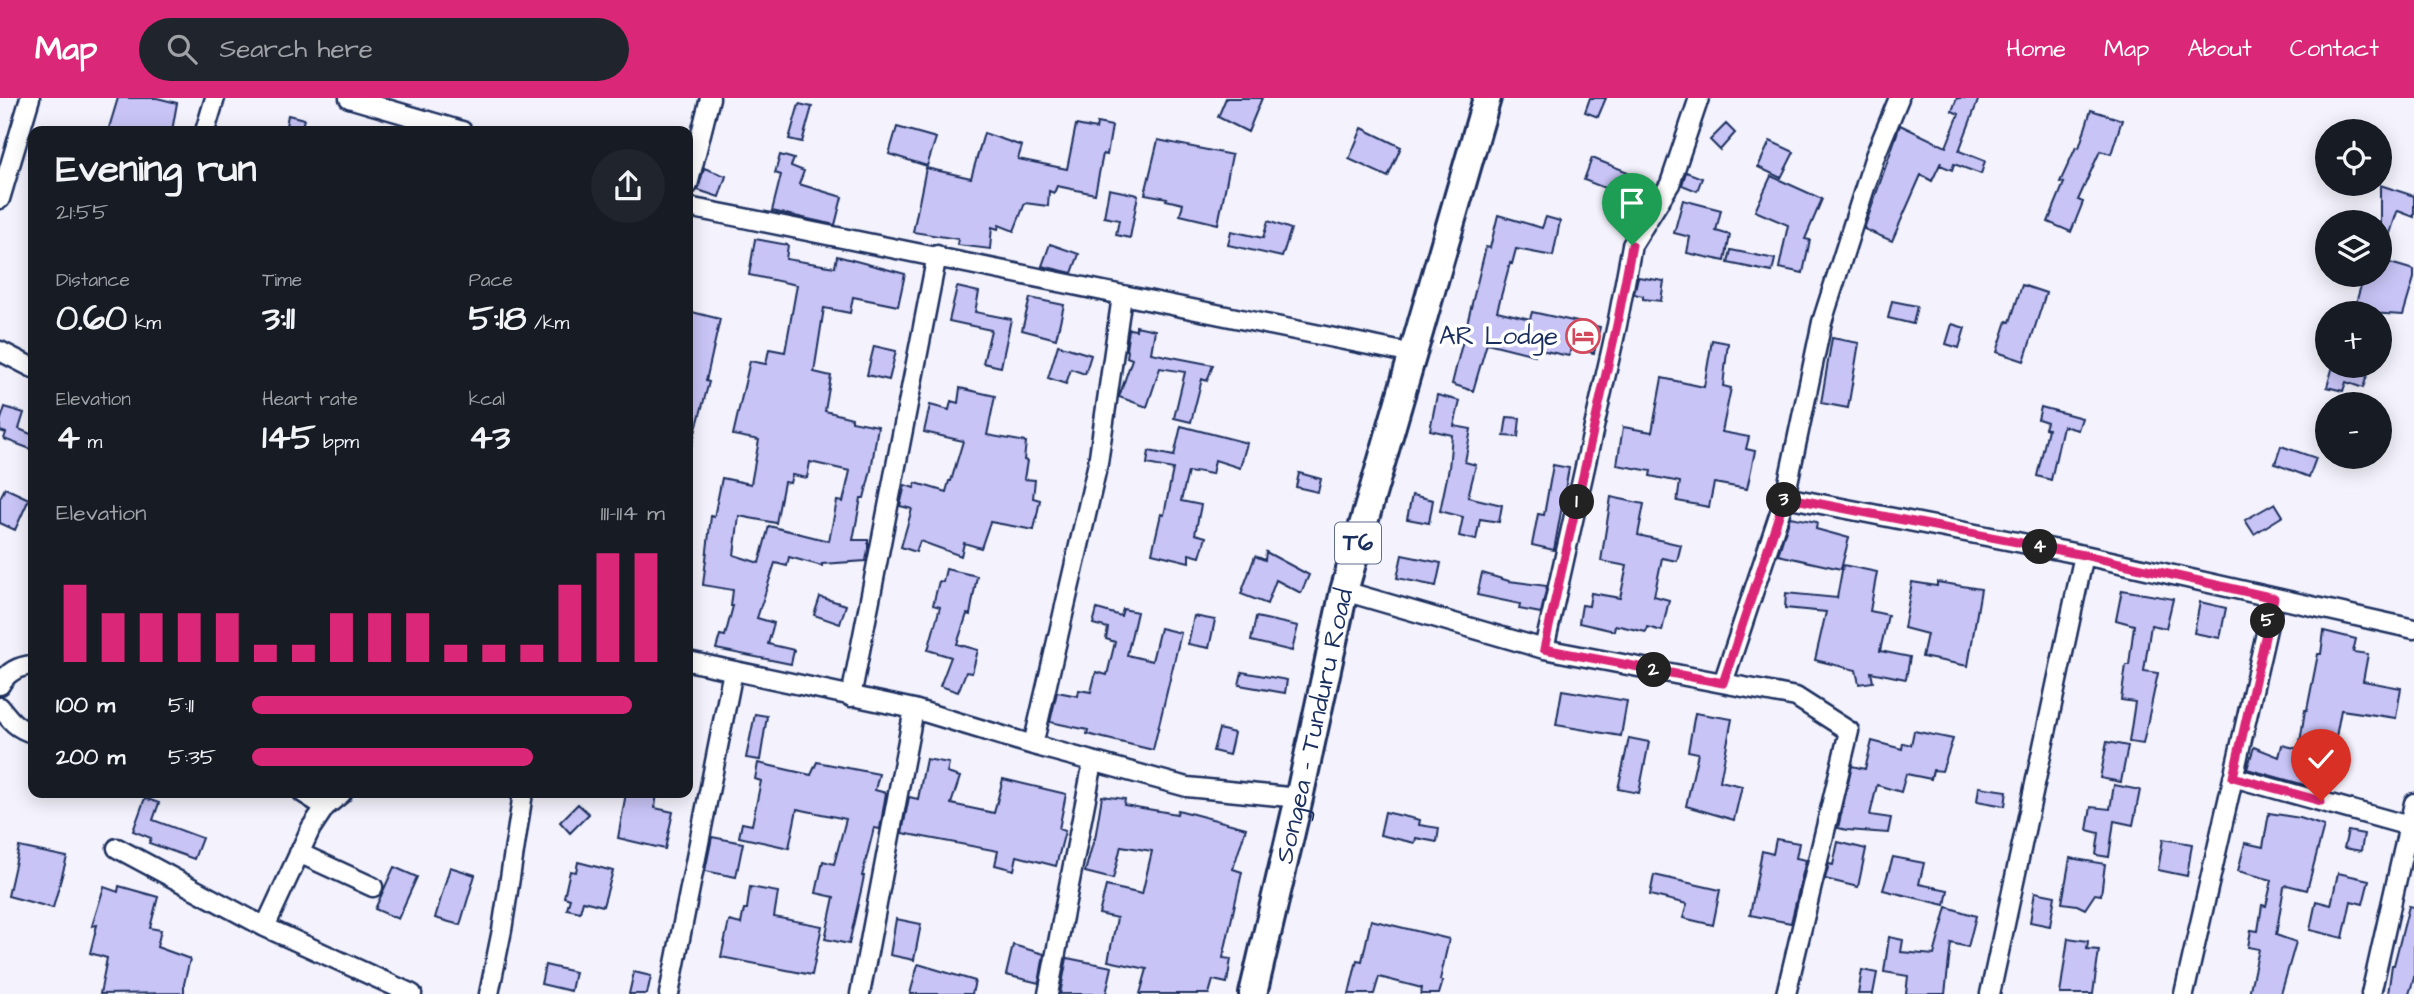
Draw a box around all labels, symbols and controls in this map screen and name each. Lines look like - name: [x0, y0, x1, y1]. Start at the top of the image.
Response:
- search box: [139, 18, 629, 81]
- text: Map: [35, 26, 97, 72]
- icon: search: [163, 30, 201, 68]
- text: Search here: [219, 31, 373, 67]
- text: Home: [2006, 32, 2066, 66]
- text: Map: [2104, 32, 2149, 66]
- text: About: [2187, 32, 2252, 66]
- text: Contact: [2290, 32, 2379, 66]
- map controls: [2315, 119, 2392, 469]
- button: locate: [2315, 119, 2392, 196]
- text: Evening run: [56, 144, 257, 196]
- button: share: [591, 149, 665, 223]
- pin: [1602, 173, 1662, 245]
- icon: arrive: [1613, 184, 1651, 222]
- text: 21:55: [56, 196, 109, 228]
- button: layers: [2315, 210, 2392, 287]
- text: Distance: [56, 267, 130, 294]
- text: Time: [262, 267, 302, 294]
- text: Pace: [469, 267, 513, 294]
- text: 0.60: [56, 294, 127, 343]
- text: 3:11: [262, 294, 295, 343]
- text: 5:18: [469, 294, 526, 343]
- button: +: [2315, 301, 2392, 378]
- text: km: [127, 310, 161, 337]
- text: /km: [526, 310, 569, 337]
- hotel icon: AR Lodge: [1564, 317, 1602, 355]
- place label: AR Lodge: [1439, 318, 1558, 356]
- text: Elevation: [56, 386, 131, 413]
- text: Heart rate: [262, 386, 358, 413]
- text: kcal: [469, 386, 505, 413]
- button: −: [2315, 392, 2392, 469]
- text: 4: [56, 413, 80, 462]
- text: 145: [262, 413, 315, 462]
- text: 43: [469, 413, 510, 462]
- text: m: [80, 429, 102, 456]
- text: bpm: [315, 429, 359, 456]
- pin: 3: [1766, 482, 1802, 518]
- pin: 1: [1560, 484, 1594, 520]
- text: 3: [1779, 486, 1788, 513]
- text: 1: [1575, 488, 1578, 515]
- text: Elevation: [56, 497, 147, 529]
- text: 111–114 m: [600, 497, 665, 529]
- road number: T6: [1335, 522, 1381, 564]
- pin: 4: [2022, 530, 2058, 564]
- text: 4: [2033, 533, 2046, 560]
- street label: Songea - Tunduru Road: [1266, 585, 1362, 867]
- pin: 5: [2250, 603, 2286, 638]
- text: 5: [2261, 607, 2274, 634]
- pin: 2: [1636, 652, 1672, 688]
- text: 2: [1648, 656, 1659, 683]
- text: 100 m: [56, 689, 115, 721]
- text: 5:11: [168, 689, 194, 721]
- pin: [2291, 729, 2351, 801]
- icon: check: [2302, 740, 2340, 778]
- text: 200 m: [56, 741, 125, 773]
- text: 5:35: [168, 741, 216, 773]

